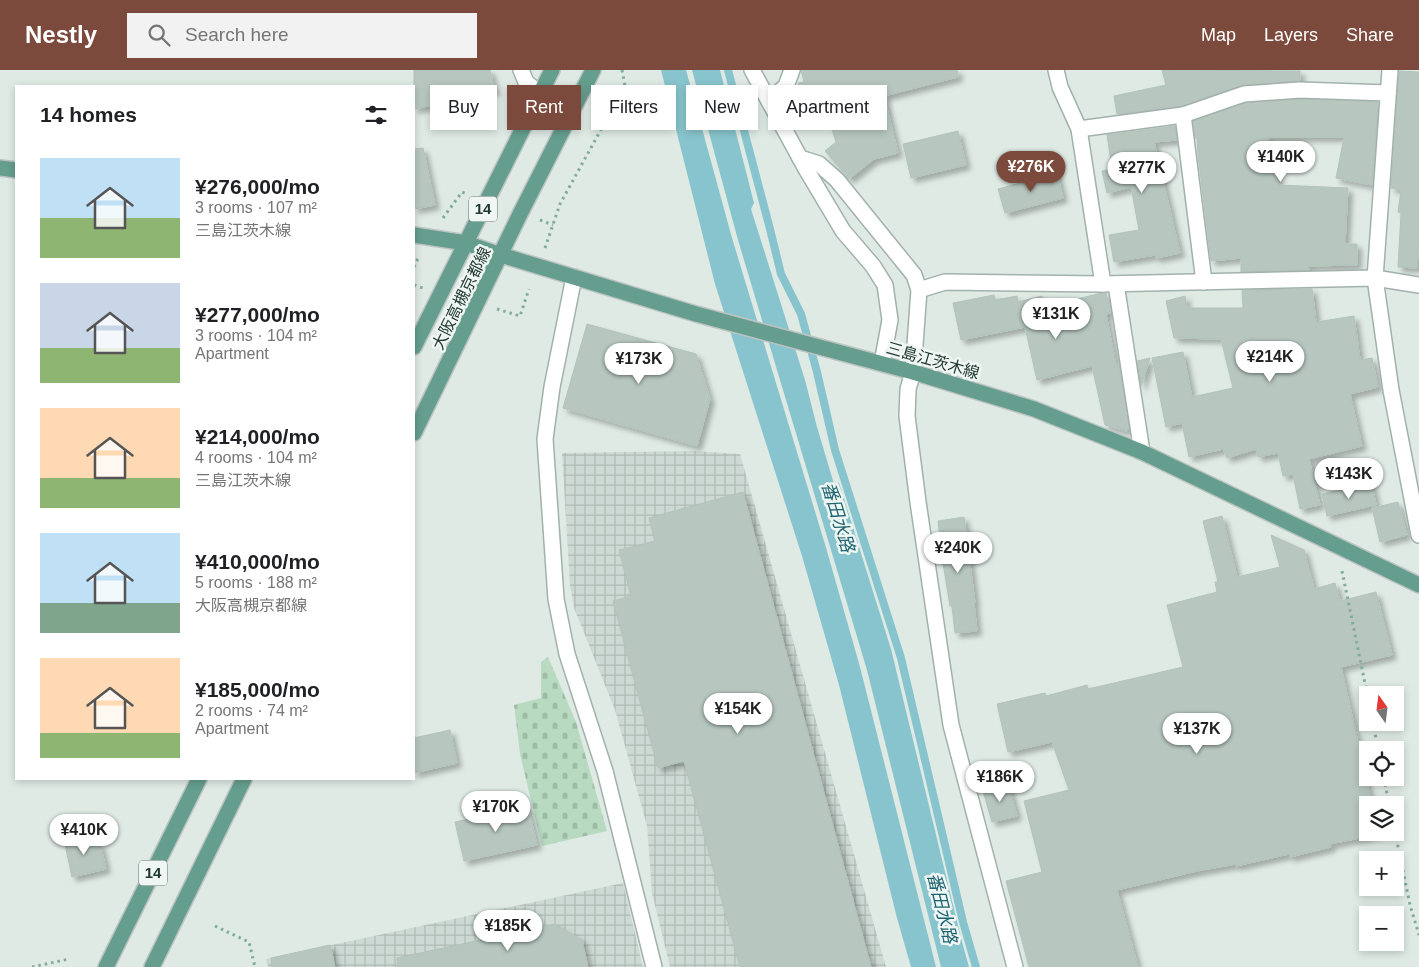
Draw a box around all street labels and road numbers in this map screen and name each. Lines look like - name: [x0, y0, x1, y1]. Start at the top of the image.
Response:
- road number: 14: [469, 196, 497, 222]
- street label: 大阪高槻京都線: [429, 244, 494, 352]
- street label: 三島江茨木線: [884, 339, 981, 382]
- road number: 14: [139, 860, 167, 886]

